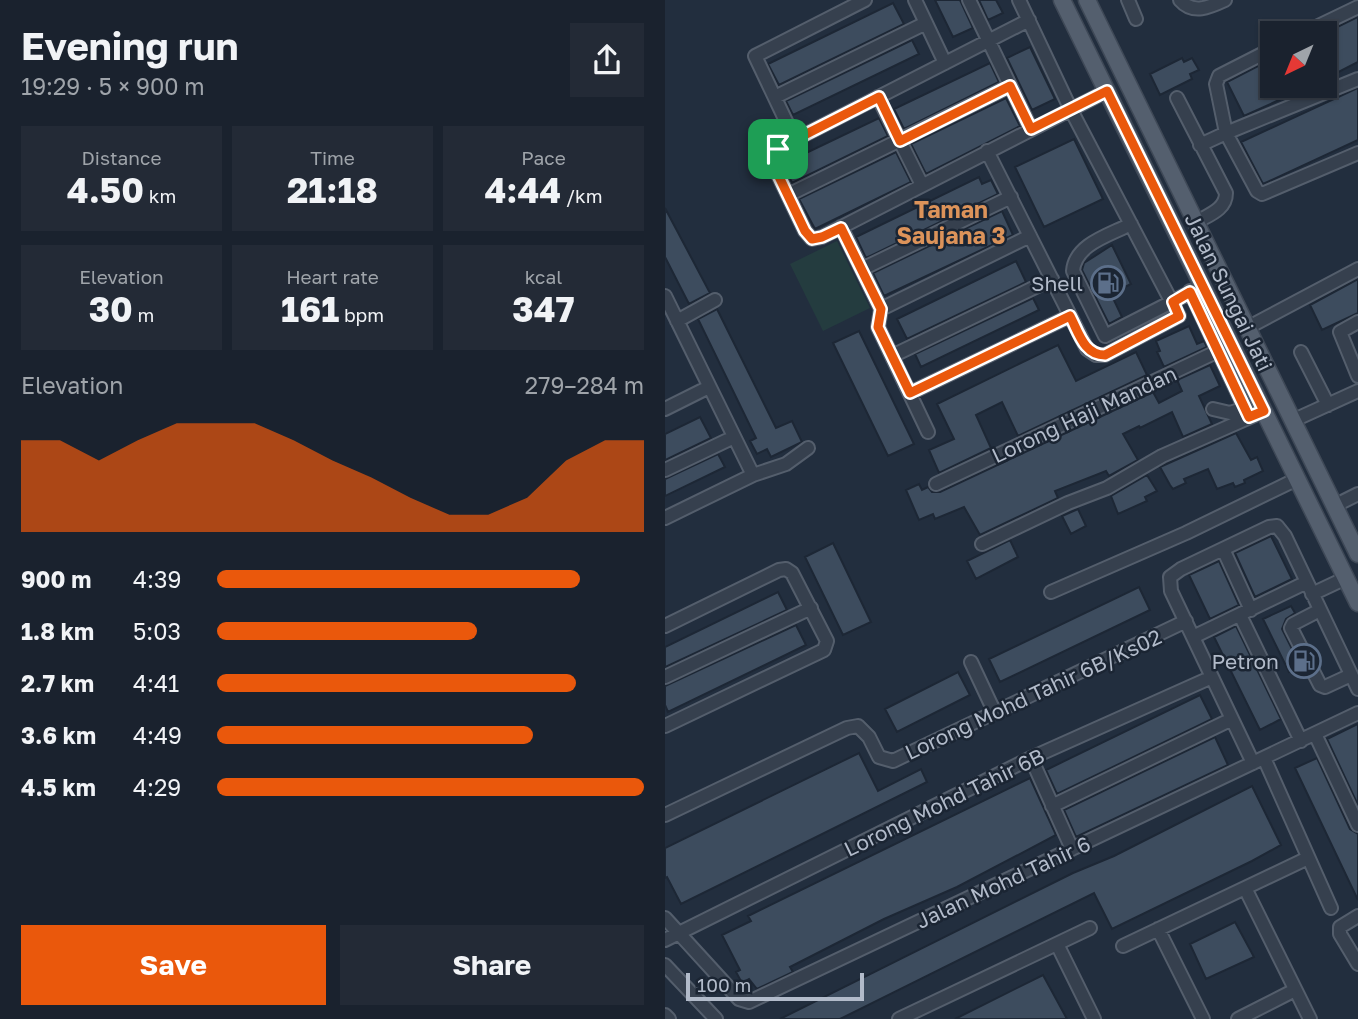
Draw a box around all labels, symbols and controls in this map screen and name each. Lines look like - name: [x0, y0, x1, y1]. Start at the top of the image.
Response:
- north arrow: [1260, 21, 1337, 98]
- map controls: [1260, 21, 1337, 98]
- text: Evening run: [21, 23, 239, 68]
- button: share: [570, 23, 644, 97]
- text: 19:29 · 5 × 900 m: [21, 72, 205, 100]
- pin: [748, 119, 808, 179]
- icon: arrive: [759, 130, 797, 168]
- text: Distance: [82, 146, 161, 169]
- text: Time: [310, 146, 355, 169]
- text: Pace: [521, 146, 566, 169]
- text: 4.50: [67, 169, 144, 211]
- text: 21:18: [287, 169, 378, 211]
- text: 4:44: [484, 169, 561, 211]
- text: km: [144, 184, 176, 207]
- text: /km: [561, 184, 603, 207]
- district label: Taman Saujana 3: [896, 195, 1006, 249]
- street label: Jalan Sungai Jati: [1180, 209, 1278, 375]
- fuel station icon: Shell: [1089, 264, 1127, 302]
- text: Elevation: [79, 265, 164, 288]
- text: Heart rate: [286, 265, 379, 288]
- text: kcal: [525, 265, 562, 288]
- place label: Shell: [1031, 270, 1083, 296]
- text: 30: [89, 288, 133, 330]
- text: 161: [281, 288, 339, 330]
- text: 347: [512, 288, 575, 330]
- text: m: [133, 303, 154, 326]
- text: bpm: [339, 303, 384, 326]
- street label: Lorong Haji Mandan: [987, 360, 1181, 468]
- text: Elevation: [21, 371, 123, 399]
- text: 279–284 m: [525, 371, 644, 399]
- text: 900 m: [21, 565, 91, 593]
- text: 4:39: [133, 565, 181, 593]
- text: 1.8 km: [21, 617, 94, 645]
- text: 5:03: [133, 617, 181, 645]
- street label: Lorong Mohd Tahir 6B/Ks02: [901, 623, 1165, 765]
- fuel station icon: Petron: [1285, 642, 1323, 680]
- place label: Petron: [1211, 648, 1279, 674]
- text: 2.7 km: [21, 669, 94, 697]
- text: 4:41: [133, 669, 179, 697]
- text: 3.6 km: [21, 721, 96, 749]
- text: 4:49: [133, 721, 182, 749]
- street label: Lorong Mohd Tahir 6B: [840, 742, 1048, 862]
- text: 4.5 km: [21, 773, 96, 801]
- text: 4:29: [133, 773, 181, 801]
- street label: Jalan Mohd Tahir 6: [912, 830, 1094, 934]
- button: Save: [21, 925, 326, 1005]
- button: Share: [340, 925, 644, 1005]
- scale bar: [686, 970, 865, 1002]
- text: 100 m: [697, 973, 751, 996]

